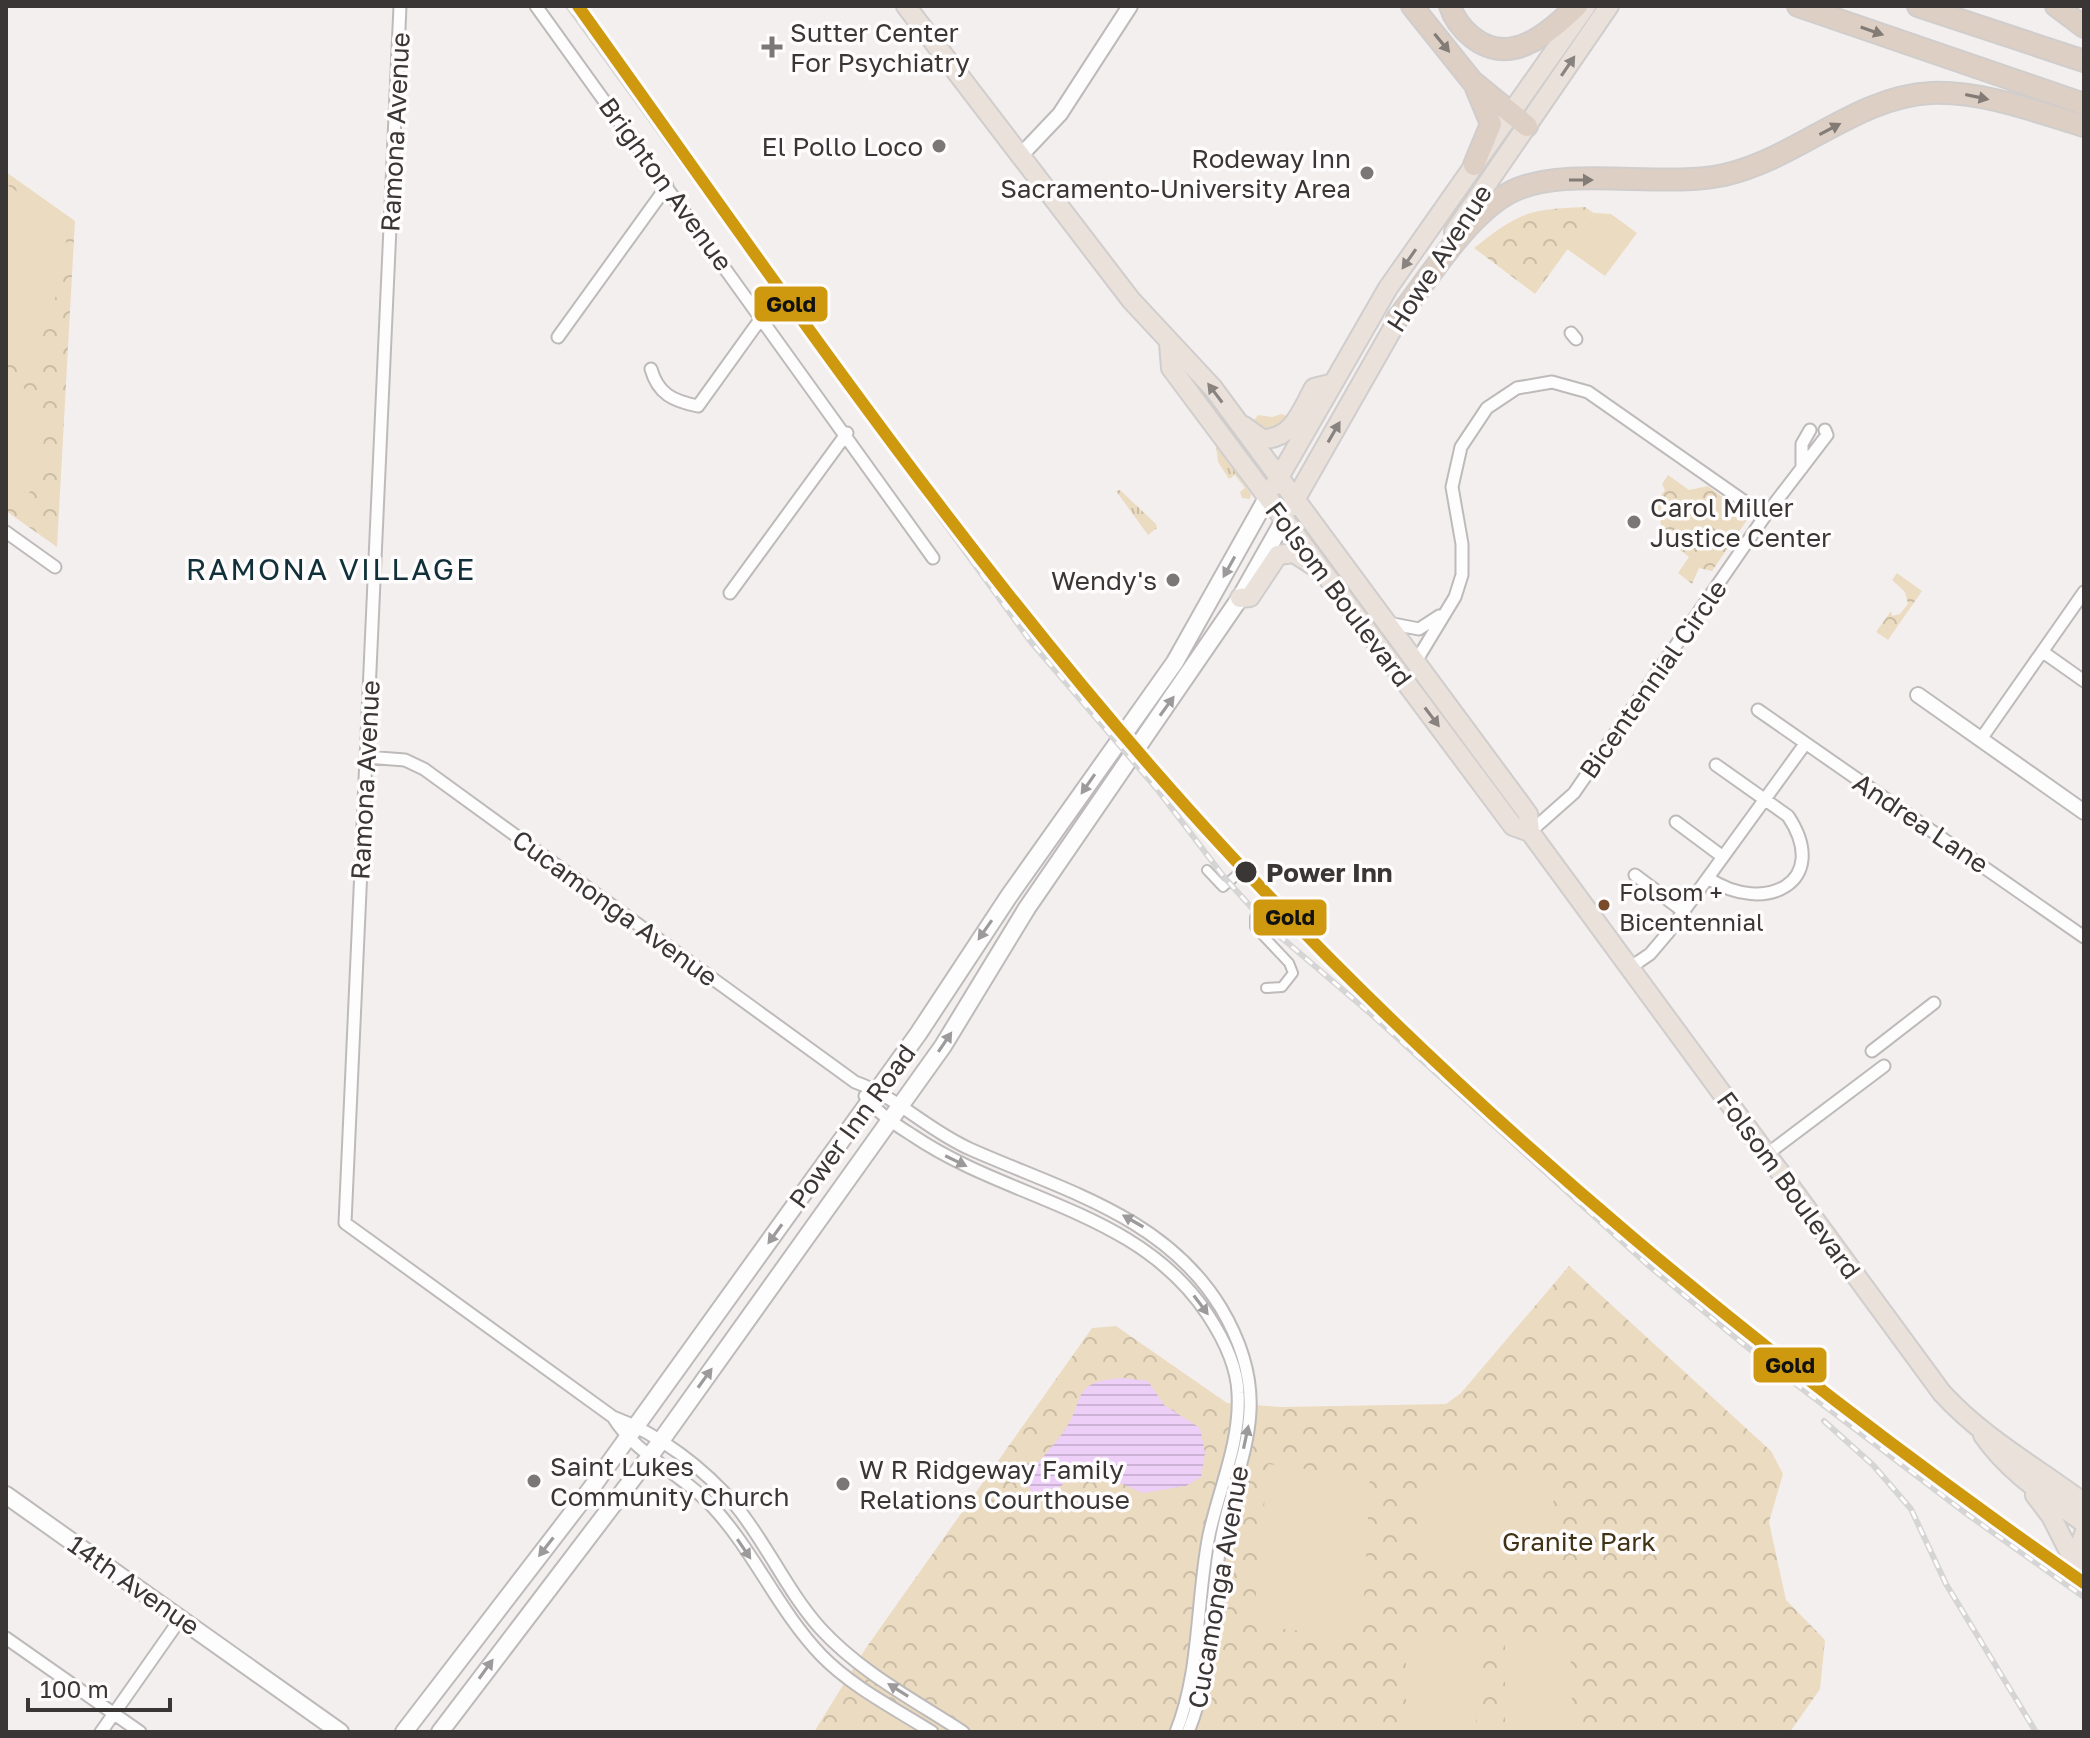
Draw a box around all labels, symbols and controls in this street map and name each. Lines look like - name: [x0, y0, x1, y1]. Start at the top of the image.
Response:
- place label: Sutter Center For Psychiatry: [790, 17, 970, 78]
- one-way arrow: [1860, 26, 1884, 38]
- street label: Ramona Avenue: [374, 31, 416, 233]
- one-way arrow: [1433, 33, 1450, 53]
- marker: Sutter Center For Psychiatry: [761, 36, 783, 58]
- one-way arrow: [1560, 56, 1575, 77]
- street label: Brighton Avenue: [593, 91, 739, 277]
- one-way arrow: [1965, 91, 1990, 104]
- one-way arrow: [1819, 123, 1842, 136]
- place label: El Pollo Loco: [762, 131, 923, 162]
- marker: El Pollo Loco: [930, 137, 948, 155]
- place label: Rodeway Inn Sacramento-University Area: [1000, 143, 1351, 204]
- marker: Rodeway Inn Sacramento-University Area: [1358, 164, 1376, 182]
- one-way arrow: [1569, 174, 1594, 187]
- street label: Howe Avenue: [1380, 179, 1498, 337]
- one-way arrow: [1402, 248, 1417, 269]
- line badge: Gold: [753, 285, 829, 323]
- text: Gold: [766, 290, 816, 317]
- one-way arrow: [1208, 382, 1224, 403]
- one-way arrow: [1327, 421, 1341, 444]
- place label: Carol Miller Justice Center: [1650, 492, 1831, 553]
- street label: Folsom Boulevard: [1259, 495, 1419, 693]
- marker: Carol Miller Justice Center: [1625, 513, 1643, 531]
- district label: RAMONA VILLAGE: [186, 551, 476, 587]
- one-way arrow: [1223, 555, 1236, 578]
- place label: Wendy's: [1051, 565, 1157, 596]
- marker: Wendy's: [1164, 571, 1182, 589]
- street label: Bicentennial Circle: [1573, 574, 1733, 784]
- street label: Ramona Avenue: [344, 679, 386, 881]
- one-way arrow: [1158, 696, 1174, 716]
- one-way arrow: [1424, 706, 1440, 727]
- street label: Andrea Lane: [1848, 766, 1994, 880]
- one-way arrow: [1081, 774, 1096, 795]
- street label: Cucamonga Avenue: [506, 823, 724, 993]
- place label: Power Inn: [1266, 857, 1392, 888]
- marker: Power Inn: [1233, 859, 1259, 885]
- place label: Folsom + Bicentennial: [1619, 877, 1764, 936]
- marker: Folsom + Bicentennial: [1596, 897, 1612, 913]
- line badge: Gold: [1252, 898, 1328, 937]
- text: Gold: [1265, 903, 1315, 930]
- one-way arrow: [978, 920, 993, 941]
- one-way arrow: [938, 1031, 953, 1052]
- street label: Power Inn Road: [782, 1038, 922, 1214]
- street label: Folsom Boulevard: [1711, 1085, 1867, 1285]
- one-way arrow: [945, 1155, 968, 1168]
- one-way arrow: [1122, 1214, 1144, 1228]
- one-way arrow: [768, 1224, 783, 1245]
- one-way arrow: [1192, 1295, 1208, 1315]
- line badge: Gold: [1752, 1346, 1828, 1384]
- text: Gold: [1765, 1351, 1815, 1378]
- one-way arrow: [697, 1367, 713, 1388]
- one-way arrow: [1240, 1424, 1253, 1449]
- place label: Saint Lukes Community Church: [550, 1451, 789, 1512]
- place label: W R Ridgeway Family Relations Courthouse: [859, 1454, 1130, 1515]
- street label: Cucamonga Avenue: [1181, 1463, 1255, 1711]
- marker: Saint Lukes Community Church: [525, 1472, 543, 1490]
- marker: W R Ridgeway Family Relations Courthouse: [834, 1475, 852, 1493]
- park label: Granite Park: [1502, 1526, 1656, 1557]
- street label: 14th Avenue: [62, 1528, 206, 1642]
- one-way arrow: [538, 1537, 554, 1557]
- one-way arrow: [736, 1538, 751, 1559]
- one-way arrow: [478, 1658, 493, 1679]
- scale bar: [28, 1662, 170, 1712]
- text: 100 m: [40, 1674, 109, 1703]
- one-way arrow: [887, 1683, 909, 1697]

